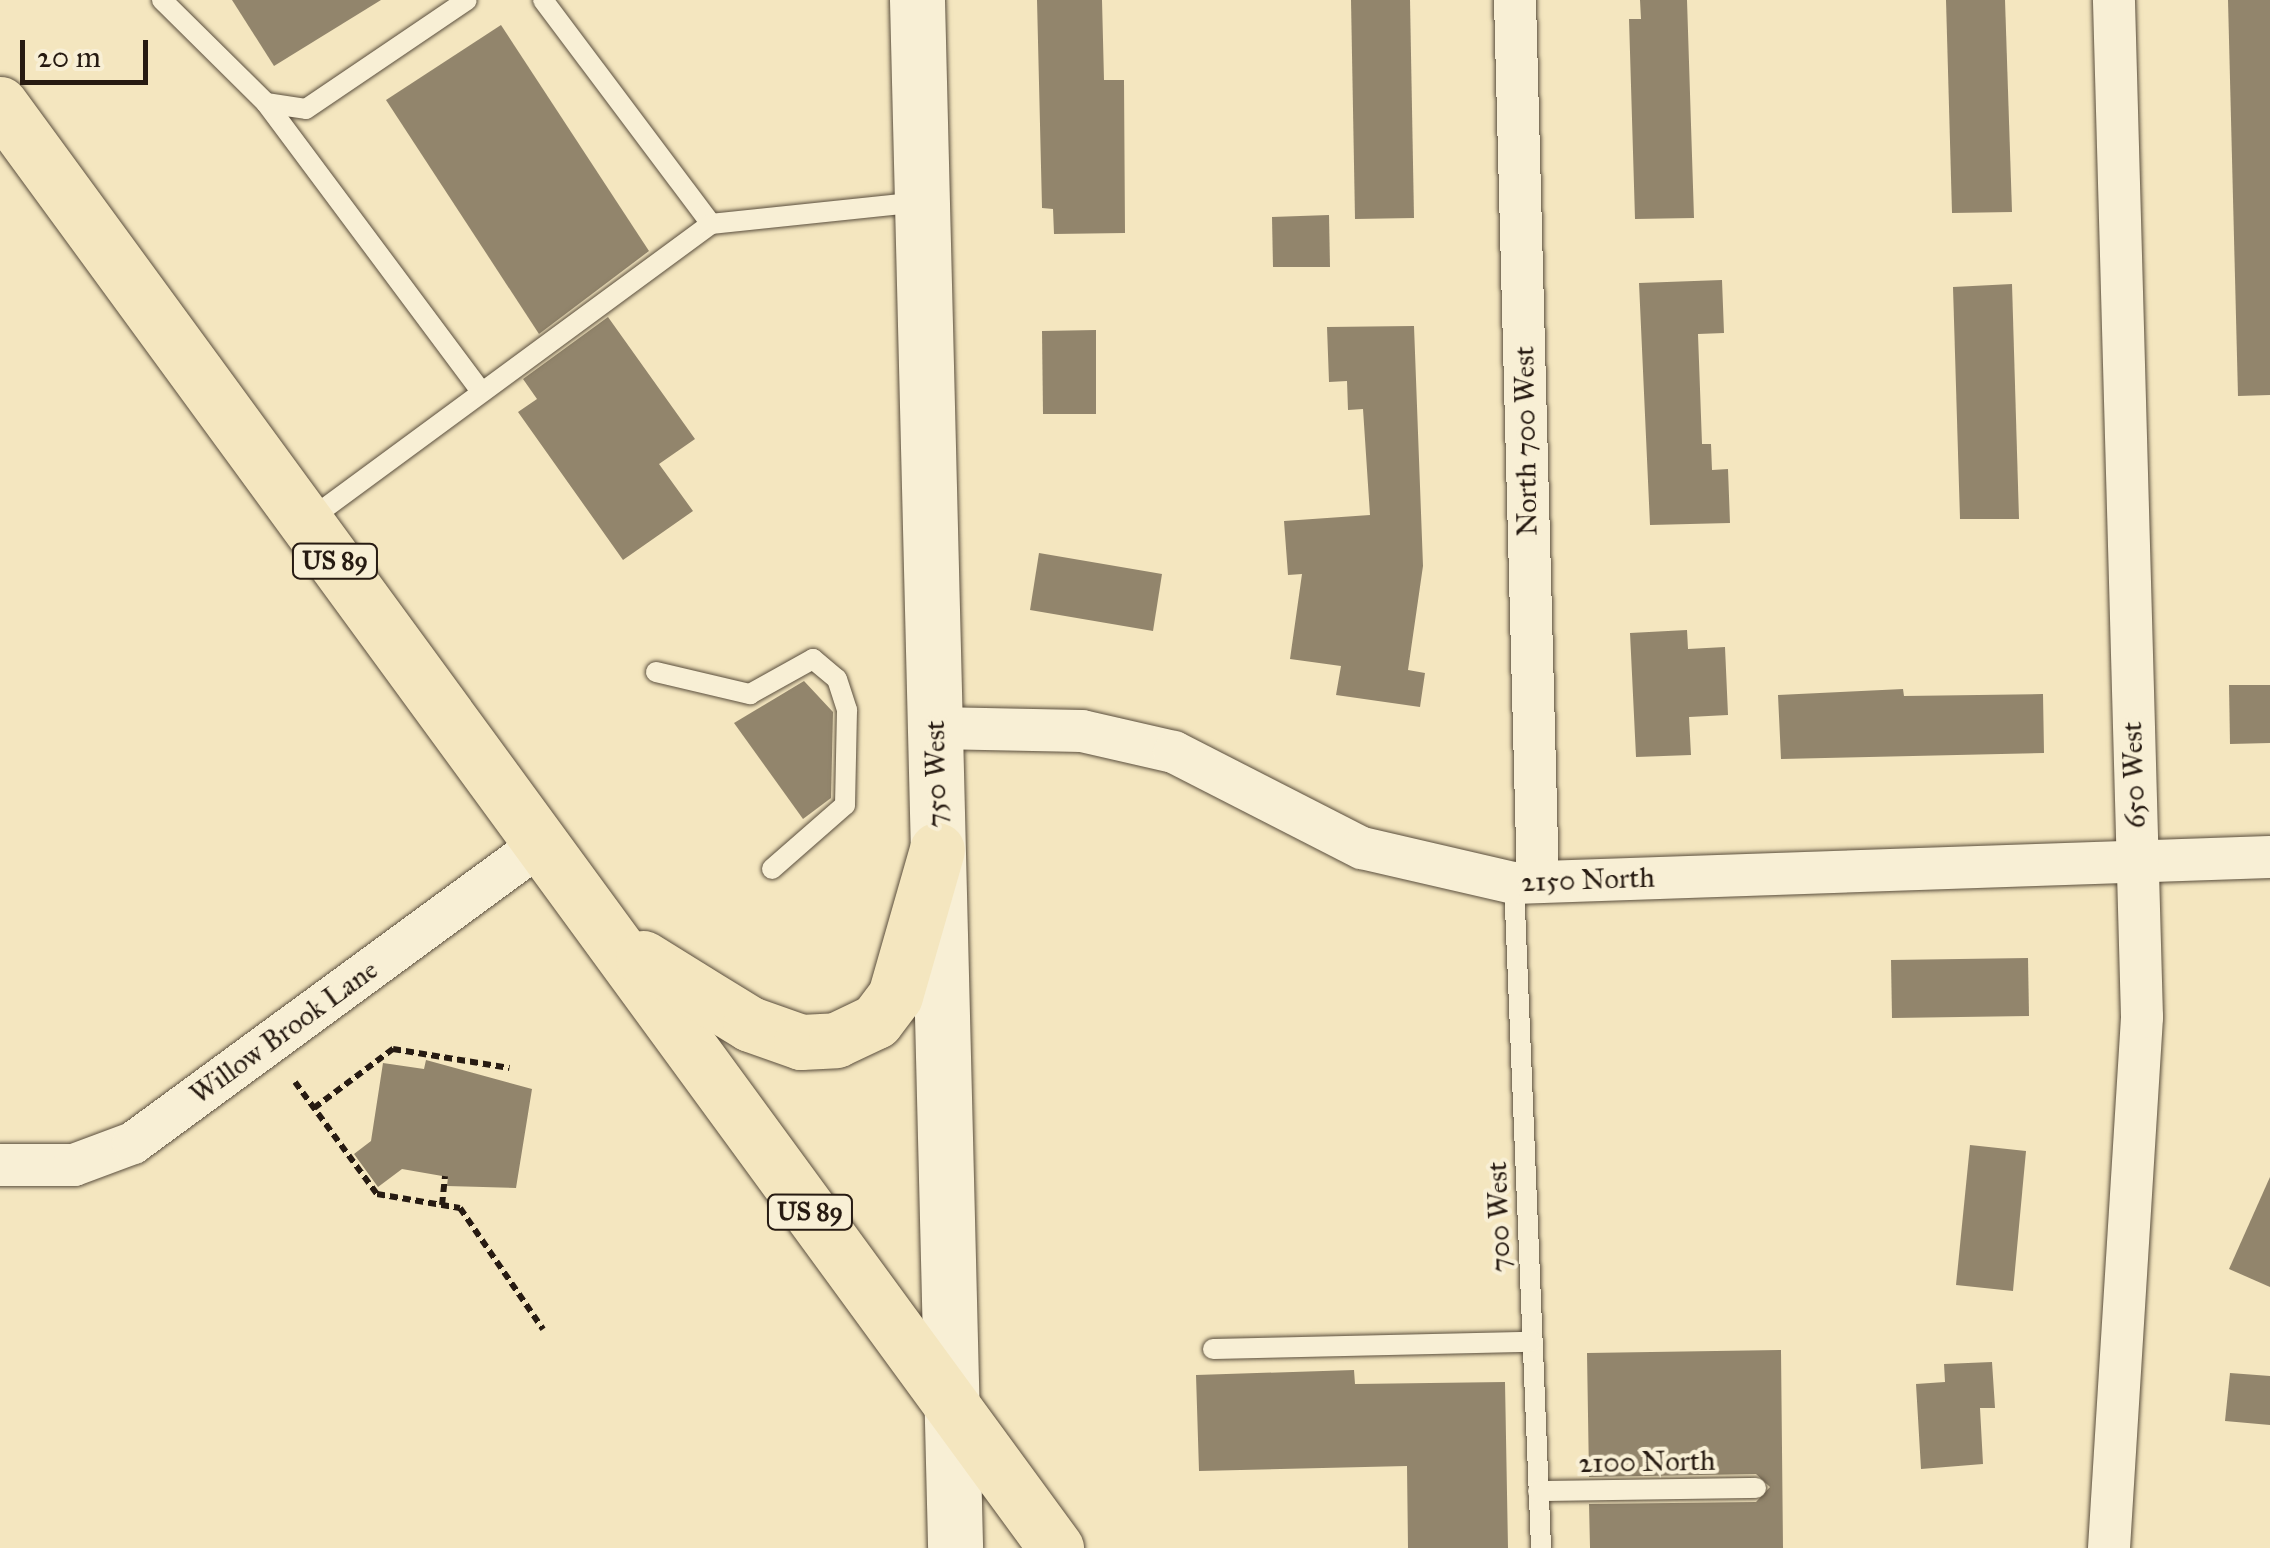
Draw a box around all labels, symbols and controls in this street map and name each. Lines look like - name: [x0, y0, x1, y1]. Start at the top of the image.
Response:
- scale bar: [25, 20, 152, 82]
- text: 20 m: [37, 39, 101, 75]
- street label: North 700 West: [1508, 346, 1544, 536]
- road number: US 89: [290, 541, 380, 581]
- street label: 750 West: [918, 720, 954, 828]
- street label: 650 West: [2115, 721, 2153, 829]
- street label: 2150 North: [1521, 861, 1655, 899]
- street label: Willow Brook Lane: [184, 953, 384, 1111]
- street label: 700 West: [1480, 1161, 1518, 1273]
- road number: US 89: [765, 1192, 855, 1232]
- street label: 2100 North: [1578, 1444, 1716, 1480]

